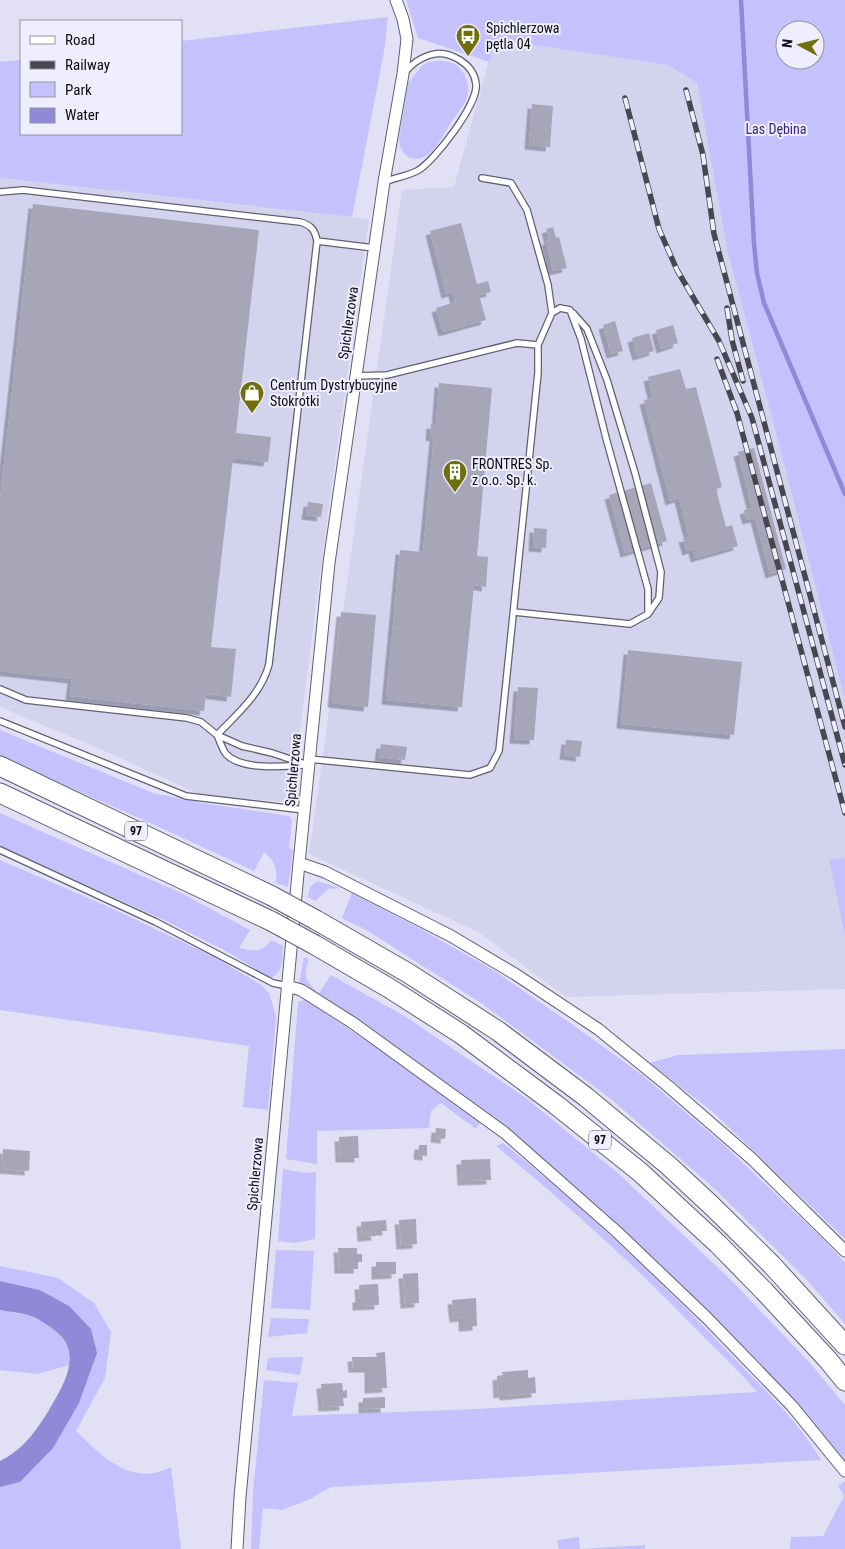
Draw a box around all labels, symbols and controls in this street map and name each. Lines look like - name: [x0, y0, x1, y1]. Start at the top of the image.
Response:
- legend: [20, 20, 182, 135]
- place label: Spichlerzowa pętla 04: [486, 20, 560, 52]
- north arrow: [775, 20, 825, 70]
- bus stop icon: Spichlerzowa pętla 04: [455, 23, 481, 57]
- text: Road: [65, 31, 95, 49]
- text: N: [779, 38, 796, 49]
- text: Railway: [65, 56, 110, 74]
- text: Park: [65, 81, 92, 99]
- text: Water: [65, 106, 100, 124]
- park label: Las Dębina: [745, 121, 807, 137]
- street label: Spichlerzowa: [335, 285, 361, 361]
- place label: Centrum Dystrybucyjne Stokrotki: [270, 377, 398, 409]
- shop icon: Centrum Dystrybucyjne Stokrotki: [239, 380, 265, 414]
- place label: FRONTRES Sp. z o.o. Sp. k.: [472, 456, 553, 488]
- building icon: FRONTRES Sp. z o.o. Sp. k.: [442, 459, 468, 493]
- street label: Spichlerzowa: [282, 733, 304, 807]
- road number: 97: [125, 821, 147, 840]
- road number: 97: [589, 1130, 611, 1150]
- street label: Spichlerzowa: [244, 1137, 266, 1211]

